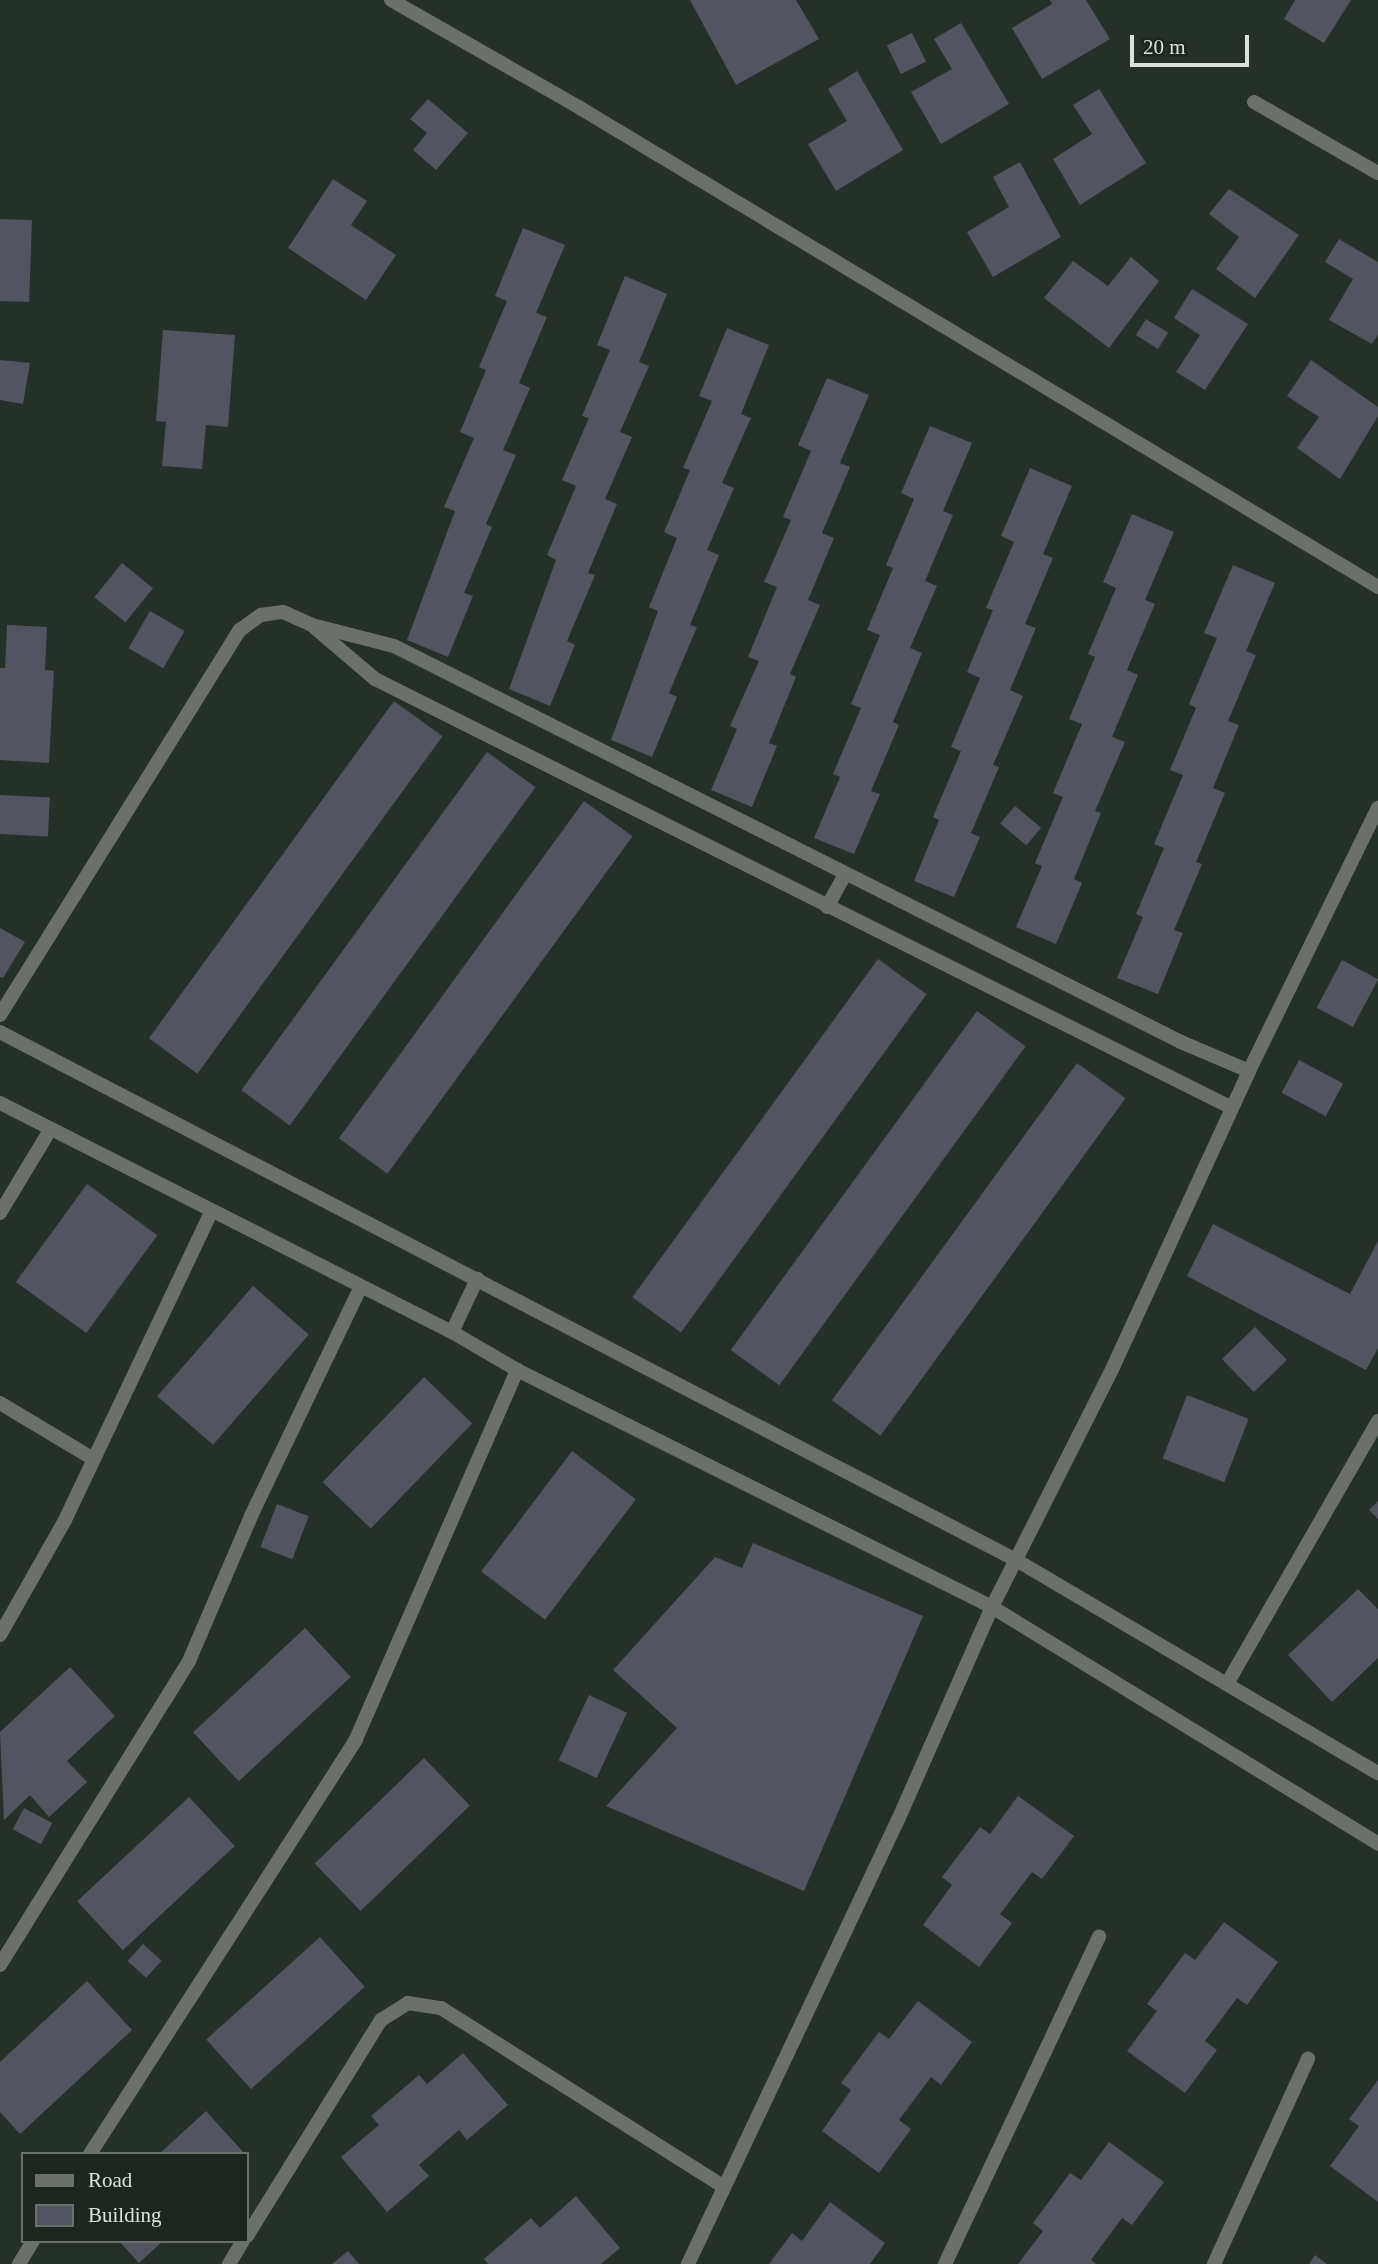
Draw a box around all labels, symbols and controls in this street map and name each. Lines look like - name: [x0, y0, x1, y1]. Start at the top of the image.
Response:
- scale bar: [1133, 21, 1252, 65]
- text: 20 m: [1143, 35, 1186, 59]
- legend: [21, 2152, 248, 2243]
- text: Road: [88, 2168, 132, 2192]
- text: Building: [88, 2203, 162, 2227]

